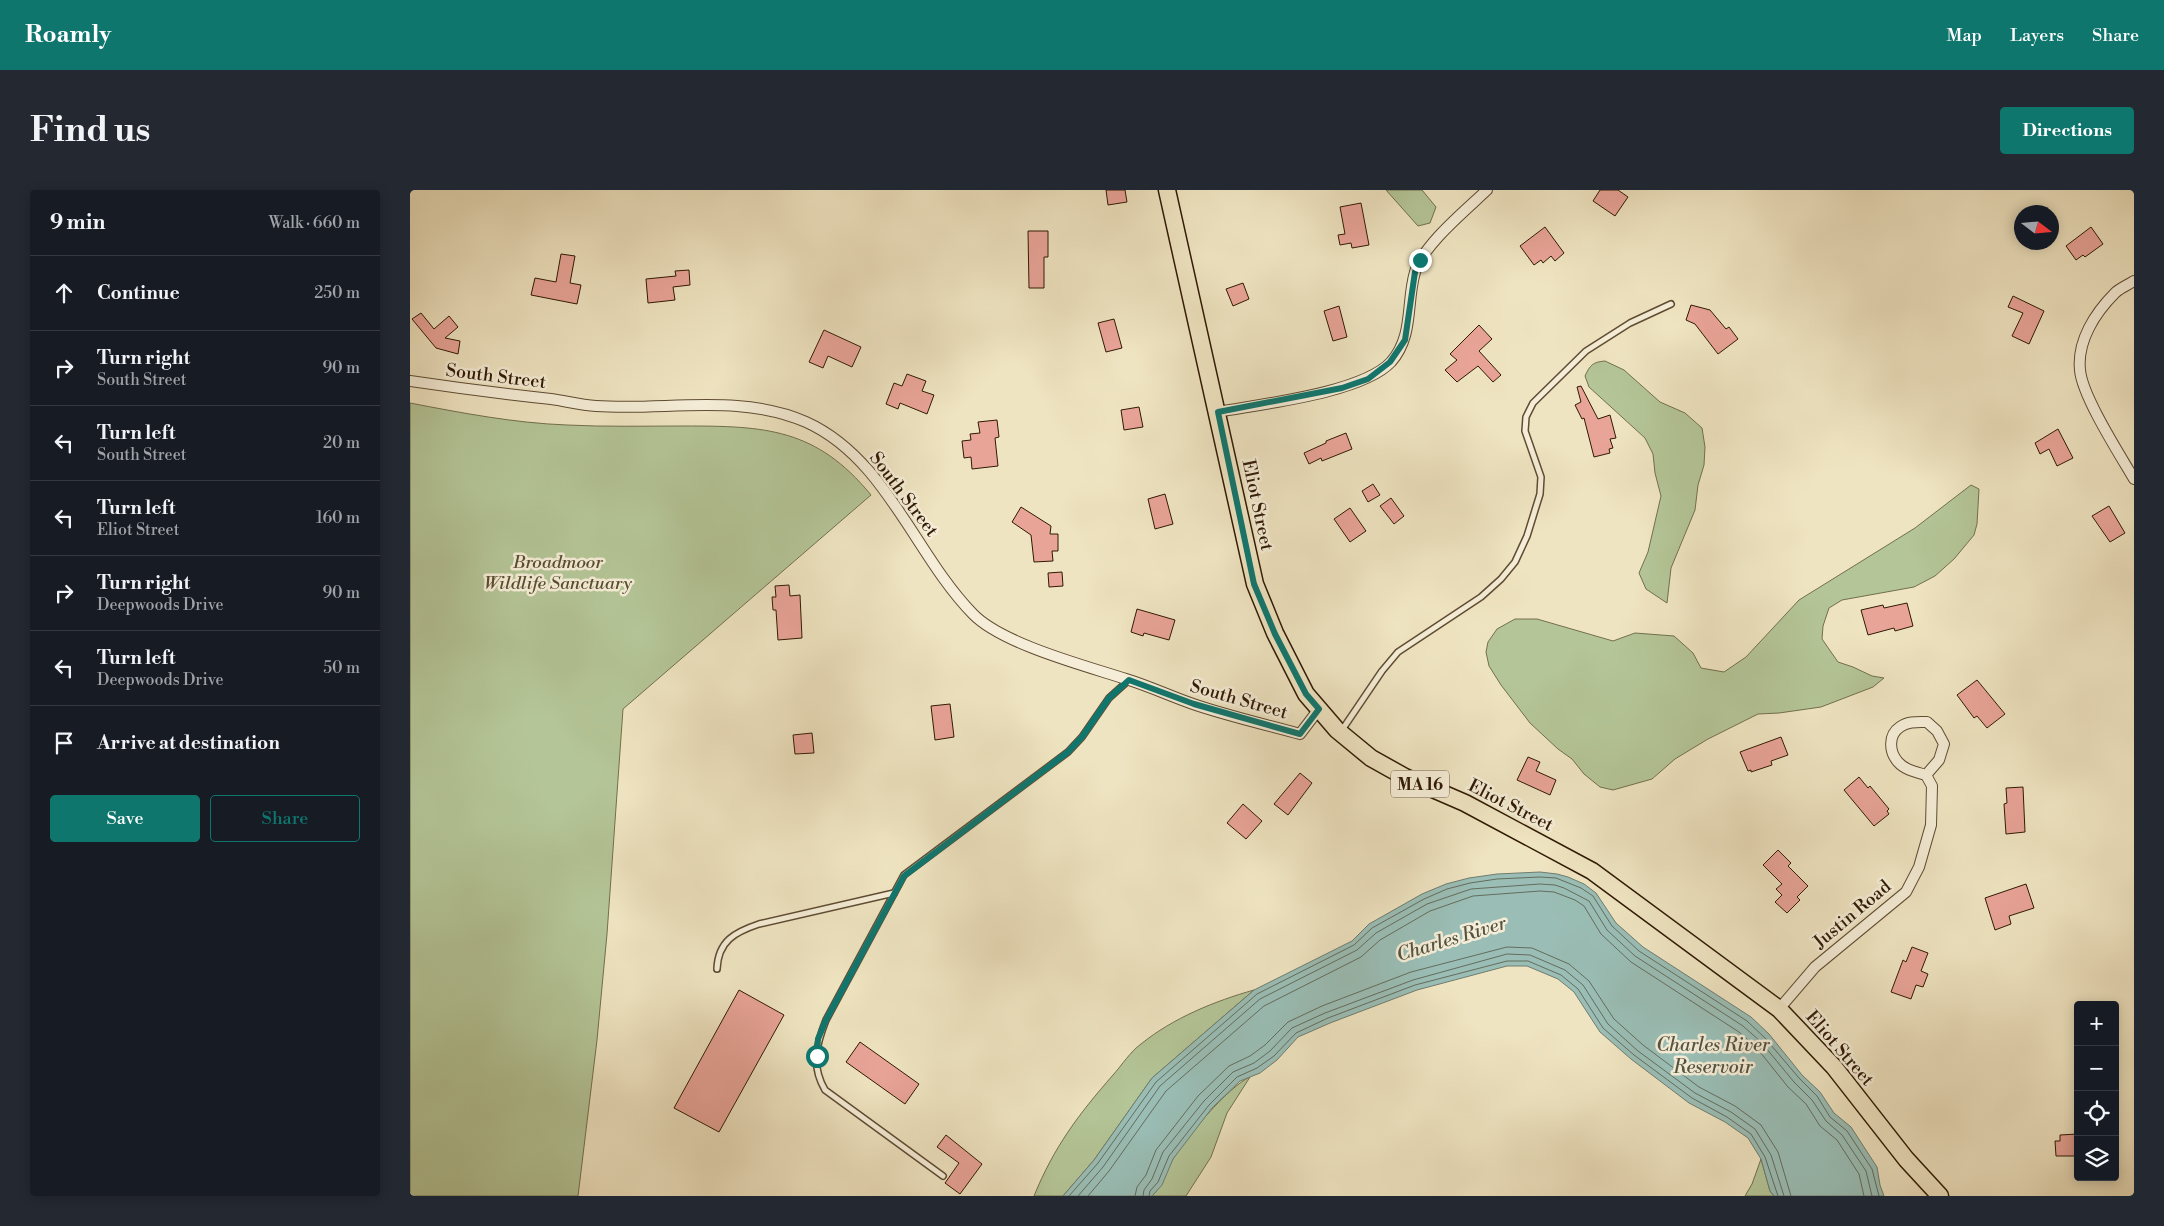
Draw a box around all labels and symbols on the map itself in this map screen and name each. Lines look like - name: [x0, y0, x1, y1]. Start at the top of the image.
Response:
- north arrow: [2014, 205, 2059, 250]
- route end: [1409, 249, 1432, 272]
- street label: South Street: [445, 359, 548, 394]
- street label: South Street: [864, 447, 943, 542]
- street label: Eliot Street: [1237, 457, 1279, 553]
- park label: Broadmoor Wildlife Sanctuary: [484, 551, 633, 595]
- street label: South Street: [1187, 675, 1291, 725]
- road number: MA 16: [1391, 770, 1449, 798]
- street label: Eliot Street: [1464, 774, 1558, 837]
- street label: Justin Road: [1808, 875, 1896, 954]
- water label: Charles River: [1393, 911, 1510, 967]
- street label: Eliot Street: [1801, 1006, 1879, 1091]
- water label: Charles River Reservoir: [1656, 1033, 1771, 1079]
- route start: [806, 1045, 829, 1068]

